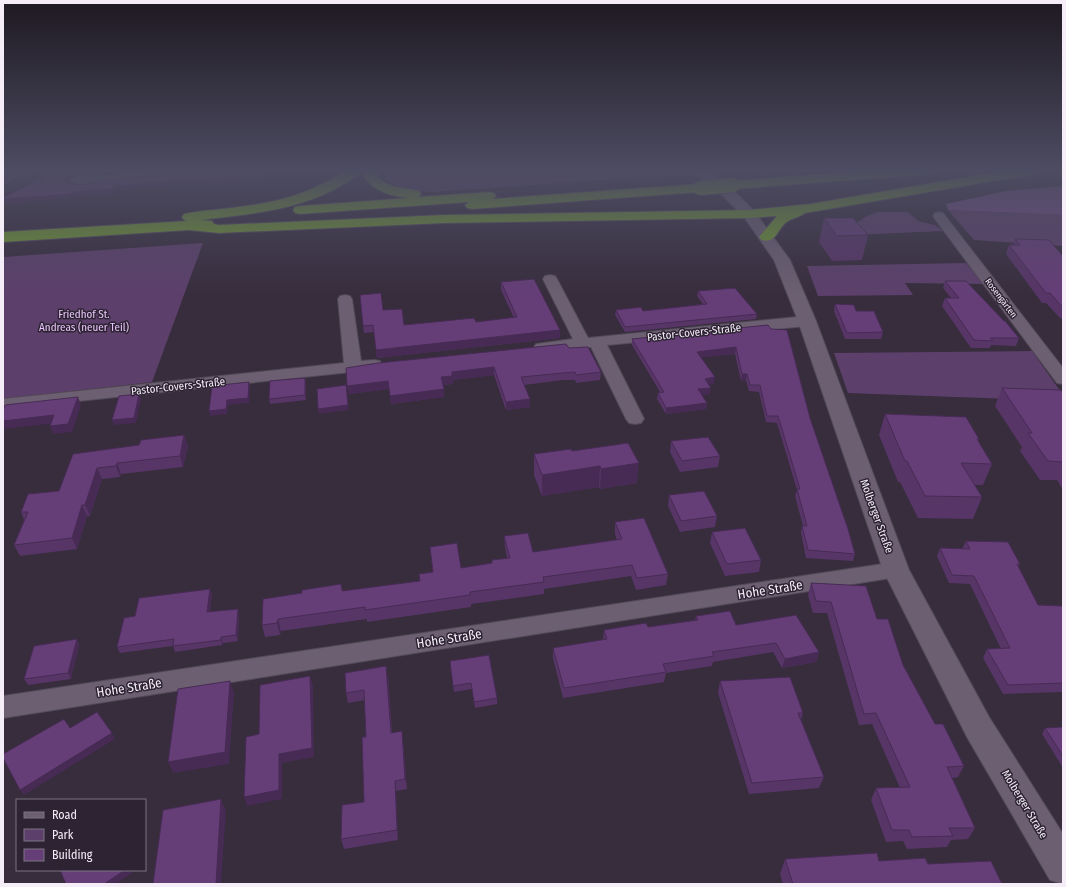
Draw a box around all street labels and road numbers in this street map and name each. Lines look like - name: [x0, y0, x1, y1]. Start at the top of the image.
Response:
- street label: Rosengärten: [983, 277, 1019, 320]
- street label: Pastor-Covers-Straße: [646, 321, 742, 344]
- street label: Pastor-Covers-Straße: [130, 375, 226, 398]
- street label: Molberger Straße: [857, 477, 896, 555]
- street label: Hohe Straße: [736, 577, 804, 602]
- street label: Hohe Straße: [415, 626, 483, 651]
- street label: Hohe Straße: [95, 675, 163, 700]
- street label: Molberger Straße: [999, 768, 1050, 841]

